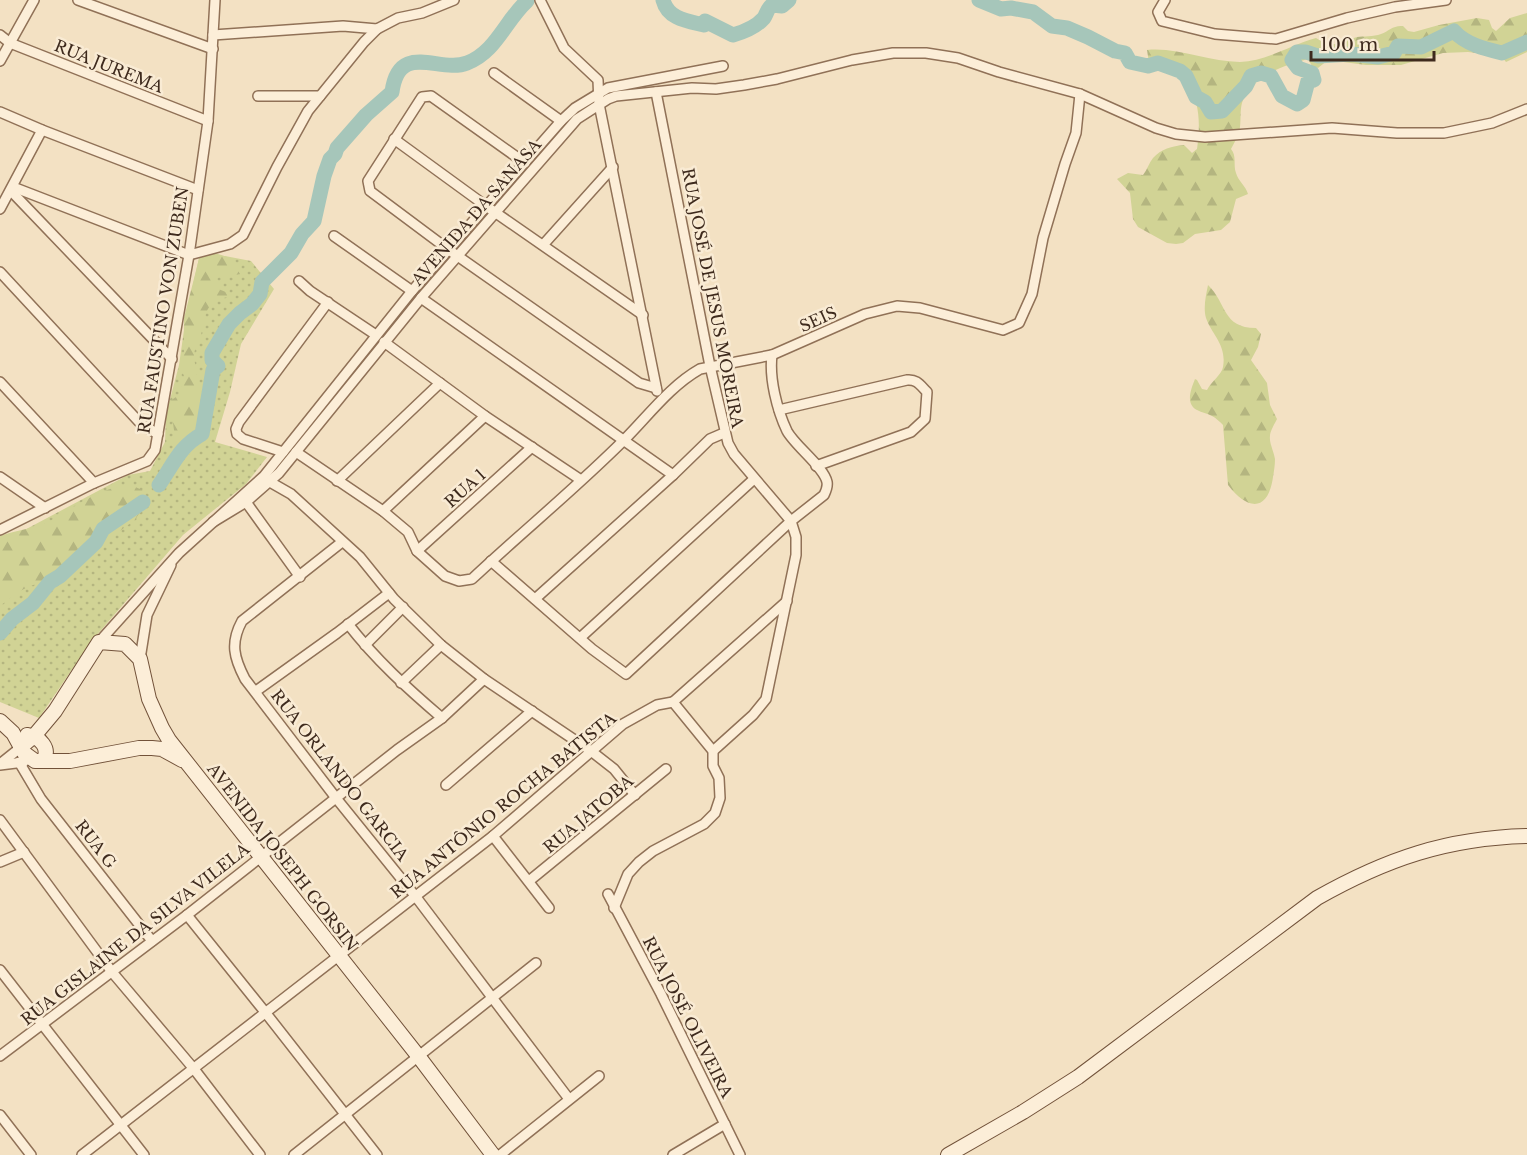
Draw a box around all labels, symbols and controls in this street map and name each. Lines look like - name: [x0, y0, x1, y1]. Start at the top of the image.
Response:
- scale bar: [1311, 24, 1434, 62]
- text: 100 m: [1320, 34, 1378, 56]
- street label: RUA JUREMA: [52, 35, 167, 97]
- street label: AVENIDA DA SANASA: [406, 134, 546, 290]
- street label: RUA JOSÉ DE JESUS MOREIRA: [678, 166, 748, 430]
- street label: RUA FAUSTINO VON ZUBEN: [134, 185, 192, 435]
- street label: SEIS: [796, 302, 840, 336]
- street label: RUA 1: [440, 464, 490, 512]
- street label: RUA ORLANDO GARCIA: [267, 685, 413, 865]
- street label: RUA ANTÔNIO ROCHA BATISTA: [386, 707, 620, 902]
- street label: AVENIDA JOSEPH GORSIN: [203, 758, 363, 955]
- street label: RUA JATOBA: [539, 770, 637, 857]
- street label: RUA G: [71, 816, 121, 872]
- street label: RUA GISLAINE DA SILVA VILELA: [17, 838, 254, 1029]
- street label: RUA JOSÉ OLIVEIRA: [639, 933, 738, 1102]

